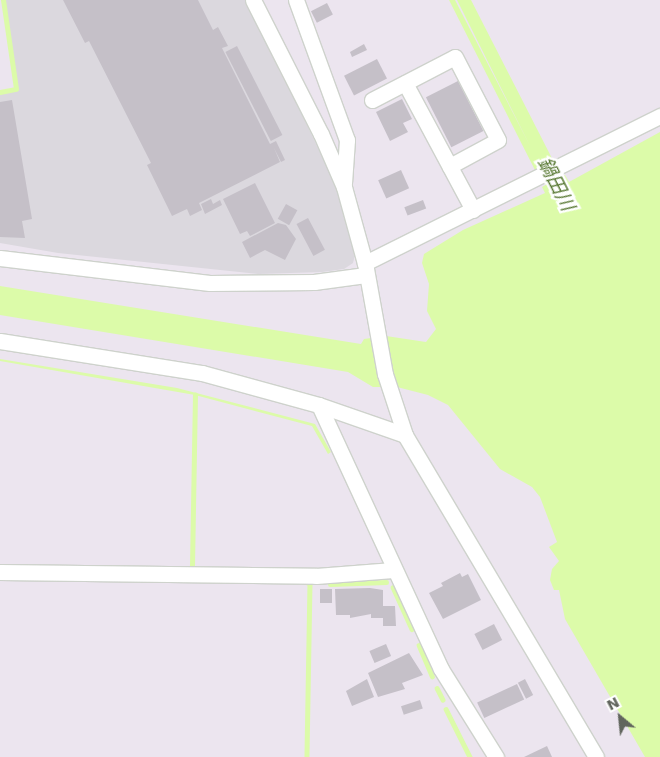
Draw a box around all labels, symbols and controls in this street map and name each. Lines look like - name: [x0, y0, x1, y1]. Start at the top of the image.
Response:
- water label: 鍋田川: [533, 153, 579, 215]
- north arrow: [595, 692, 645, 742]
- text: N: [604, 694, 622, 714]

